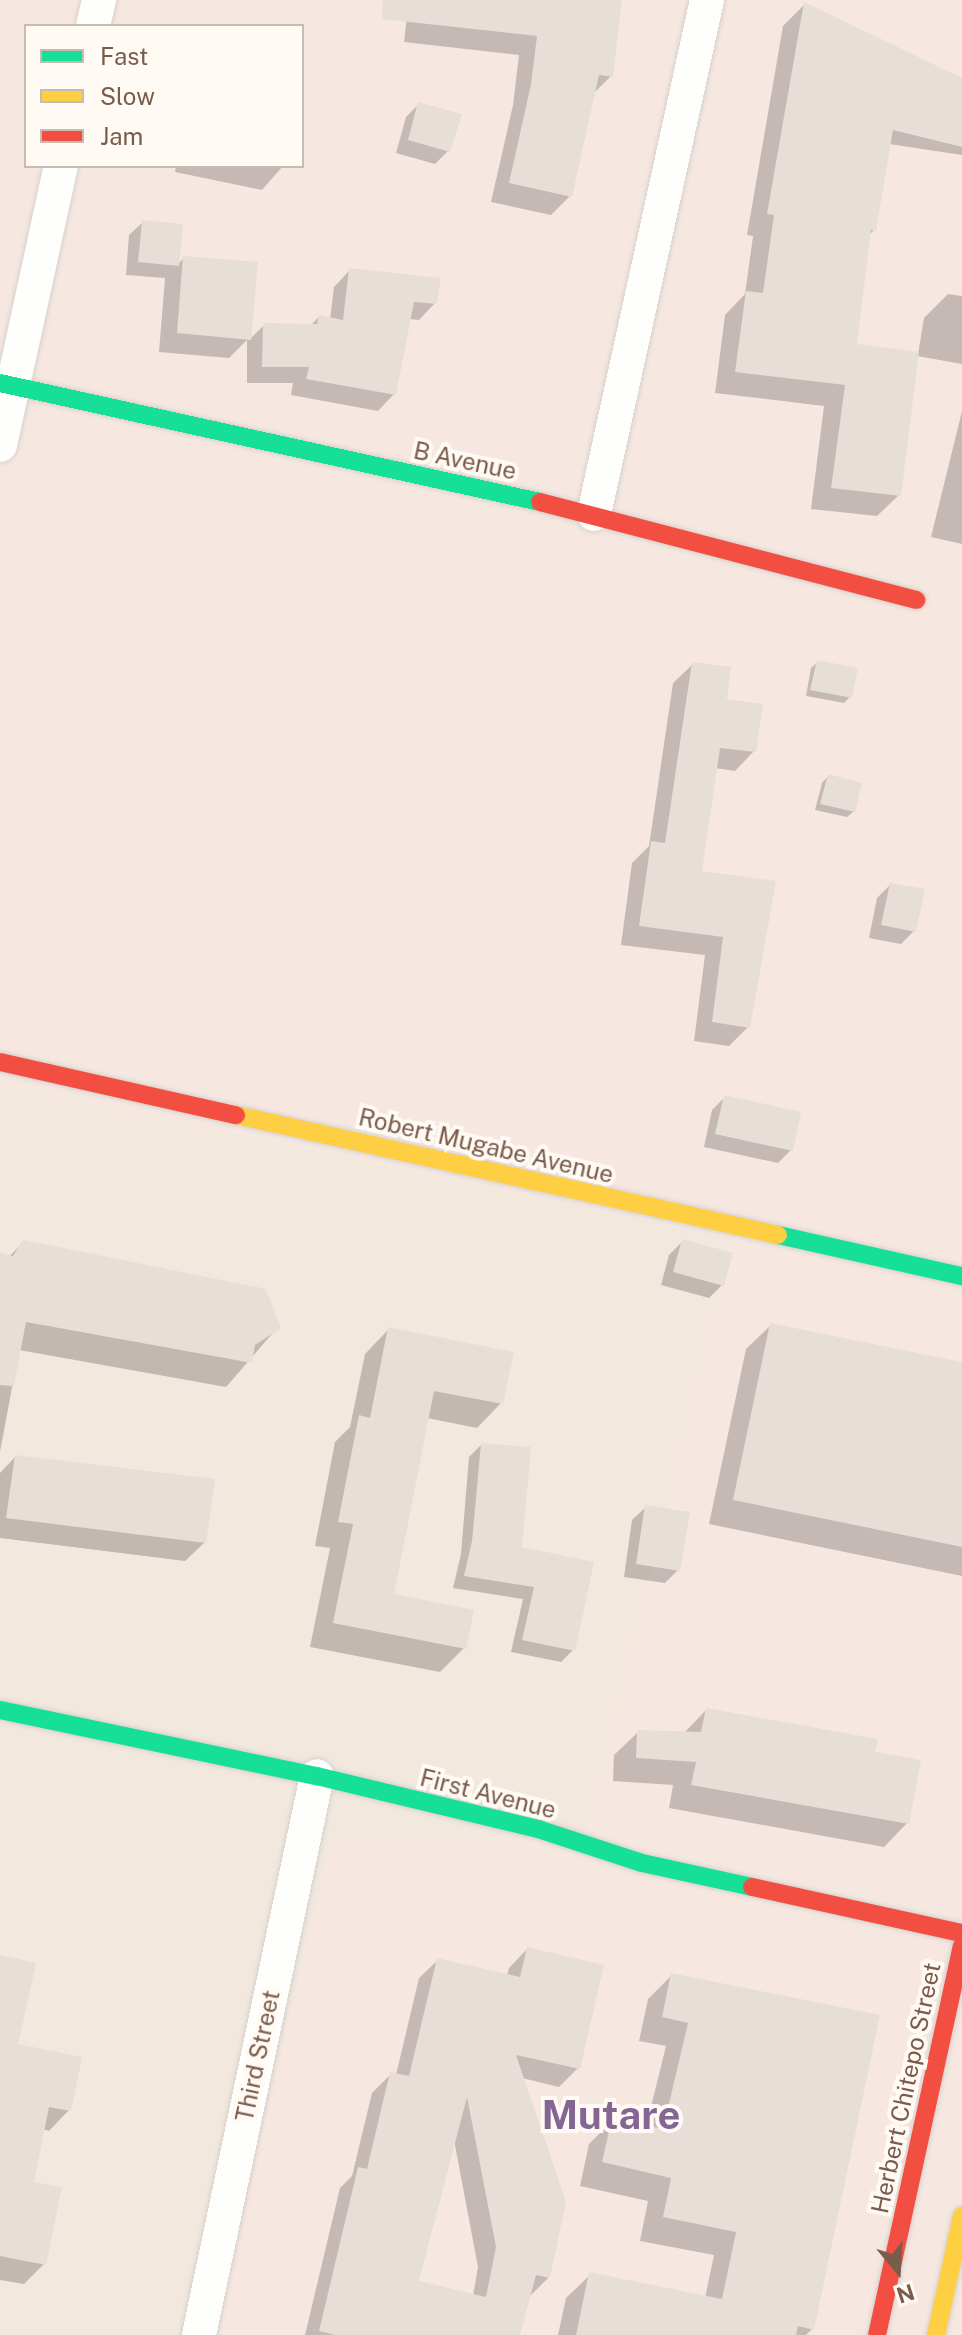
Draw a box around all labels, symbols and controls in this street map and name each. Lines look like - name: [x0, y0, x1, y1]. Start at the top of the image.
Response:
- legend: [24, 24, 304, 168]
- text: Fast: [100, 42, 148, 70]
- text: Slow: [100, 82, 155, 110]
- text: Jam: [100, 122, 143, 150]
- street label: B Avenue: [411, 436, 519, 486]
- street label: Robert Mugabe Avenue: [356, 1103, 616, 1189]
- street label: First Avenue: [417, 1763, 559, 1825]
- street label: Herbert Chitepo Street: [865, 1960, 947, 2216]
- street label: Third Street: [230, 1988, 286, 2124]
- district label: Mutare: [541, 2091, 681, 2139]
- north arrow: [858, 2231, 938, 2311]
- text: N: [893, 2279, 918, 2309]

